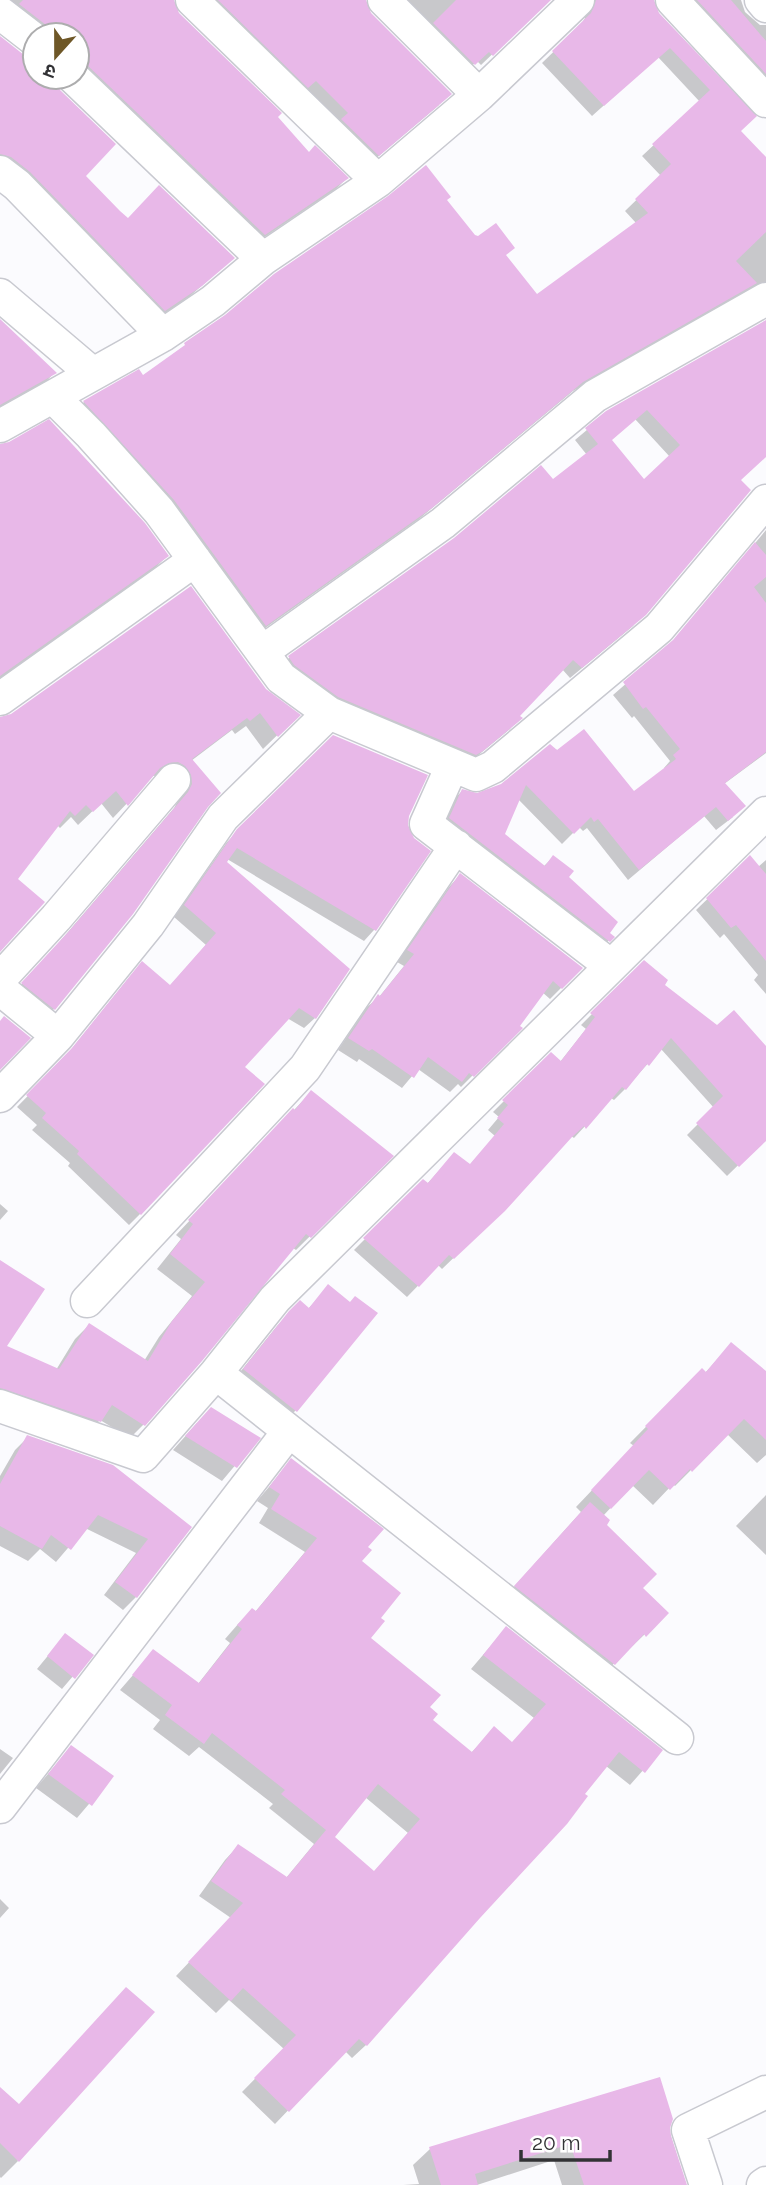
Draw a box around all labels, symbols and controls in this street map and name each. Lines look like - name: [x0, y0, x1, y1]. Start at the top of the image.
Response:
- north arrow: [21, 21, 91, 91]
- text: उ: [40, 59, 59, 84]
- scale bar: [521, 2118, 610, 2162]
- text: 20 m: [532, 2130, 580, 2155]

